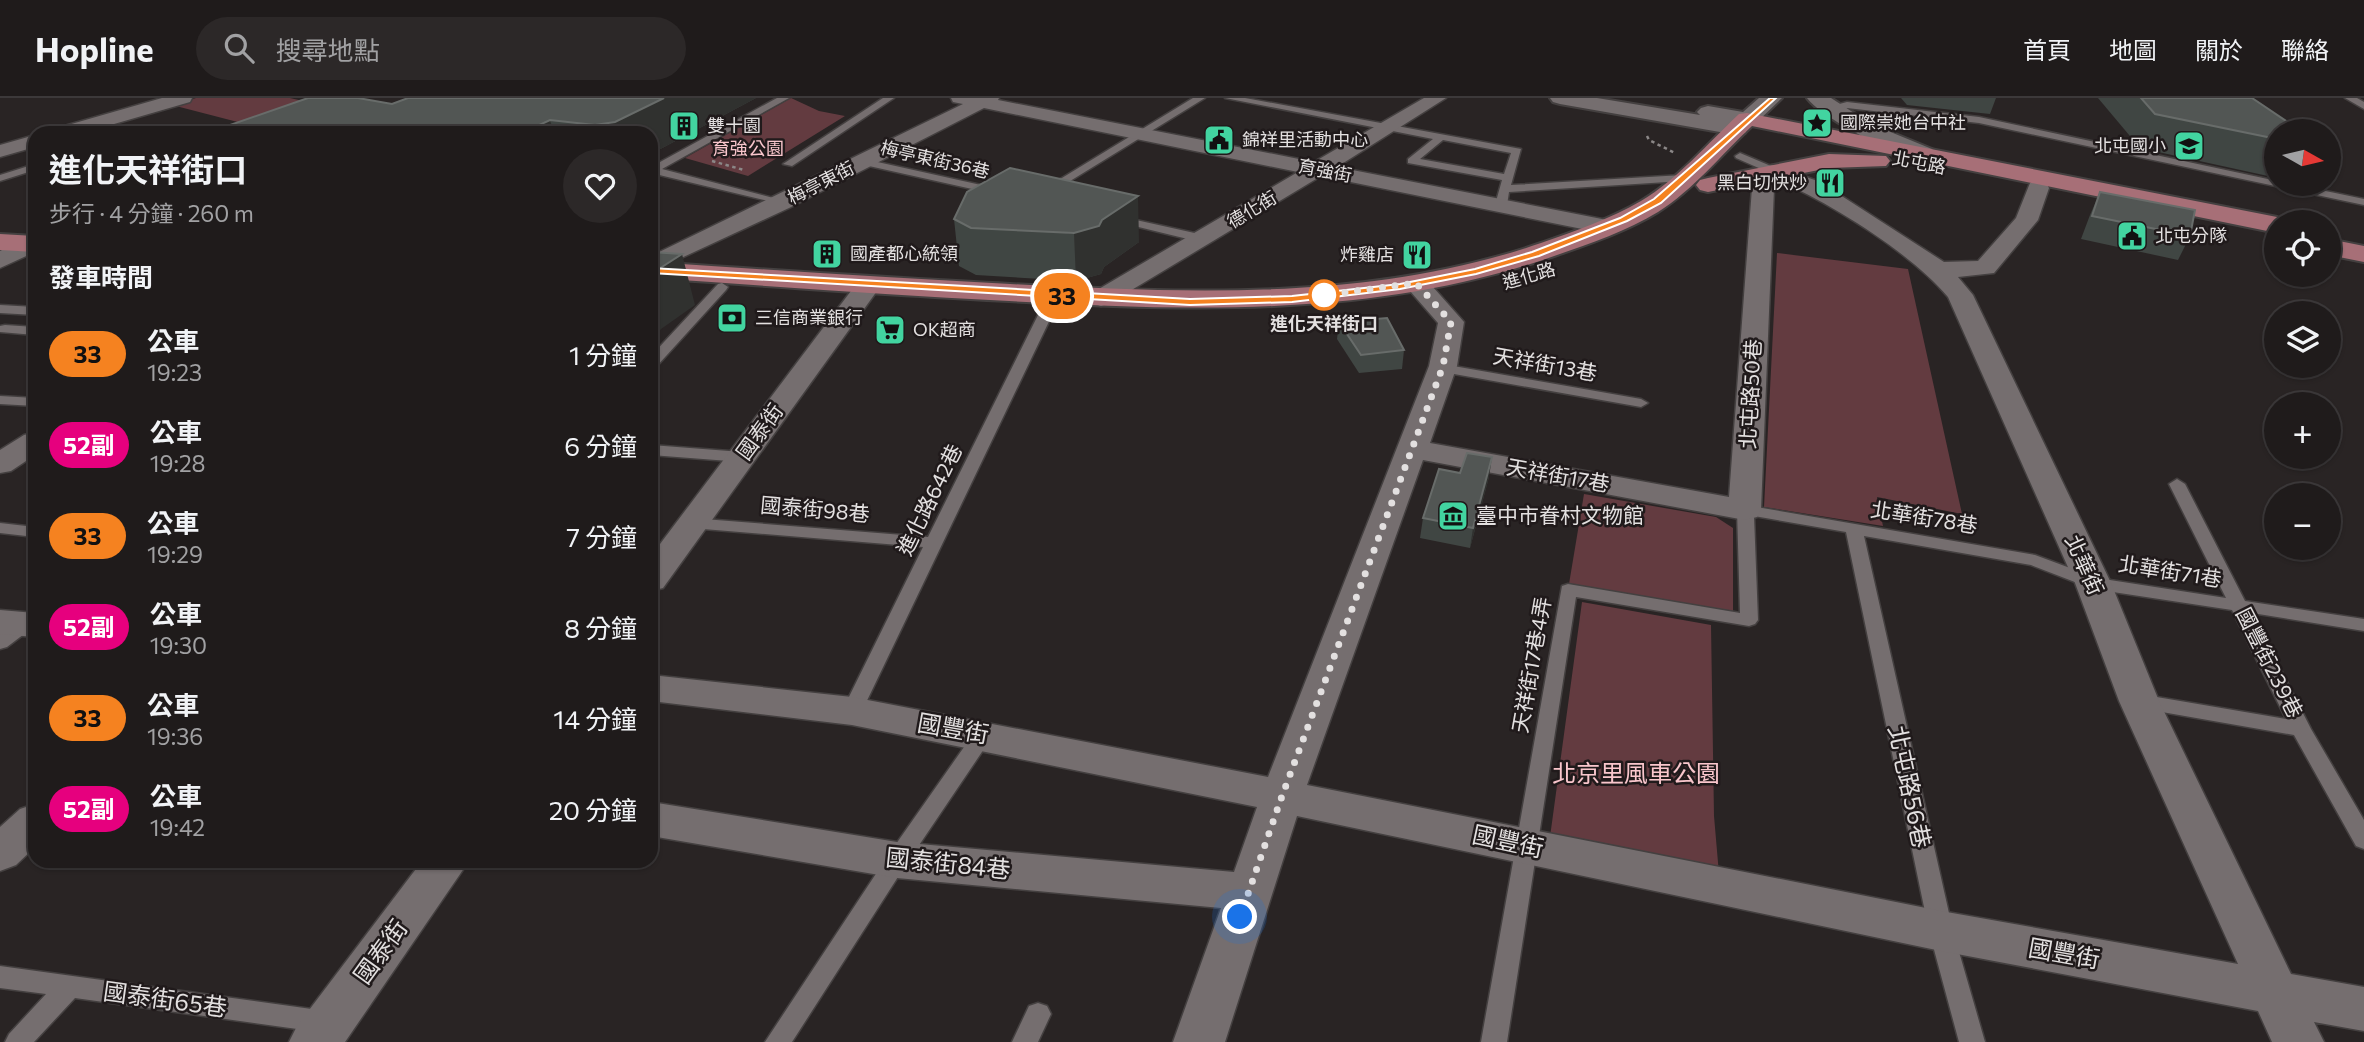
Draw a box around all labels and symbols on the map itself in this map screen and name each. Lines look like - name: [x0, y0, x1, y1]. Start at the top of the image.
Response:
- place icon: 國際崇她台中社: [1800, 106, 1834, 140]
- building icon: 雙十園: [667, 109, 701, 143]
- place label: 國際崇她台中社: [1840, 111, 1966, 133]
- place label: 雙十園: [707, 114, 761, 136]
- north arrow: [2264, 119, 2342, 196]
- public building icon: 錦祥里活動中心: [1202, 123, 1236, 157]
- place label: 錦祥里活動中心: [1242, 128, 1368, 150]
- school or university icon: 北屯國小: [2172, 129, 2206, 163]
- place label: 北屯國小: [2094, 134, 2166, 156]
- street label: 梅亭東街36巷: [879, 136, 992, 182]
- park label: 育強公園: [712, 137, 784, 159]
- street label: 北屯路: [1891, 146, 1948, 178]
- street label: 育強街: [1297, 154, 1354, 186]
- street label: 梅亭東街: [783, 156, 858, 208]
- restaurant icon: 黑白切快炒: [1813, 166, 1847, 200]
- place label: 黑白切快炒: [1717, 171, 1807, 193]
- street label: 德化街: [1223, 186, 1280, 232]
- public building icon: 北屯分隊: [2115, 219, 2149, 253]
- place label: 北屯分隊: [2155, 224, 2227, 246]
- building icon: 國產都心統領: [810, 237, 844, 271]
- restaurant icon: 炸雞店: [1400, 238, 1434, 272]
- place label: 國產都心統領: [850, 242, 958, 264]
- place label: 炸雞店: [1340, 243, 1394, 265]
- street label: 進化路: [1500, 257, 1558, 293]
- line badge: 33: [1030, 273, 1094, 319]
- marker: 進化天祥街口: [1309, 280, 1339, 310]
- bank icon: 三信商業銀行: [715, 301, 749, 335]
- place label: 三信商業銀行: [755, 306, 863, 328]
- place label: 進化天祥街口: [1270, 312, 1378, 334]
- supermarket icon: OK超商: [873, 313, 907, 347]
- place label: OK超商: [913, 318, 976, 340]
- street label: 北屯路50巷: [1734, 338, 1765, 449]
- street label: 天祥街13巷: [1491, 342, 1599, 385]
- street label: 國泰街: [730, 398, 787, 464]
- street label: 進化路642巷: [891, 440, 966, 559]
- street label: 天祥街17巷: [1505, 453, 1612, 496]
- street label: 國泰街98巷: [759, 491, 871, 526]
- street label: 北華街78巷: [1869, 496, 1979, 537]
- museum icon: 臺中市眷村文物館: [1436, 499, 1470, 533]
- place label: 臺中市眷村文物館: [1476, 502, 1644, 527]
- street label: 北華街: [2061, 531, 2110, 598]
- street label: 北華街71巷: [2117, 550, 2224, 591]
- street label: 天祥街17巷4弄: [1506, 595, 1555, 735]
- street label: 國豐街239巷: [2232, 603, 2309, 722]
- street label: 國豐街: [915, 707, 991, 748]
- street label: 北屯路56巷: [1883, 723, 1938, 851]
- park label: 北京里風車公園: [1552, 758, 1720, 787]
- street label: 國豐街: [1470, 819, 1547, 862]
- street label: 國泰街84巷: [884, 842, 1012, 883]
- your location: [1222, 899, 1257, 934]
- street label: 國泰街: [347, 913, 413, 989]
- street label: 國豐街: [2026, 932, 2102, 973]
- street label: 國泰街65巷: [102, 976, 229, 1022]

